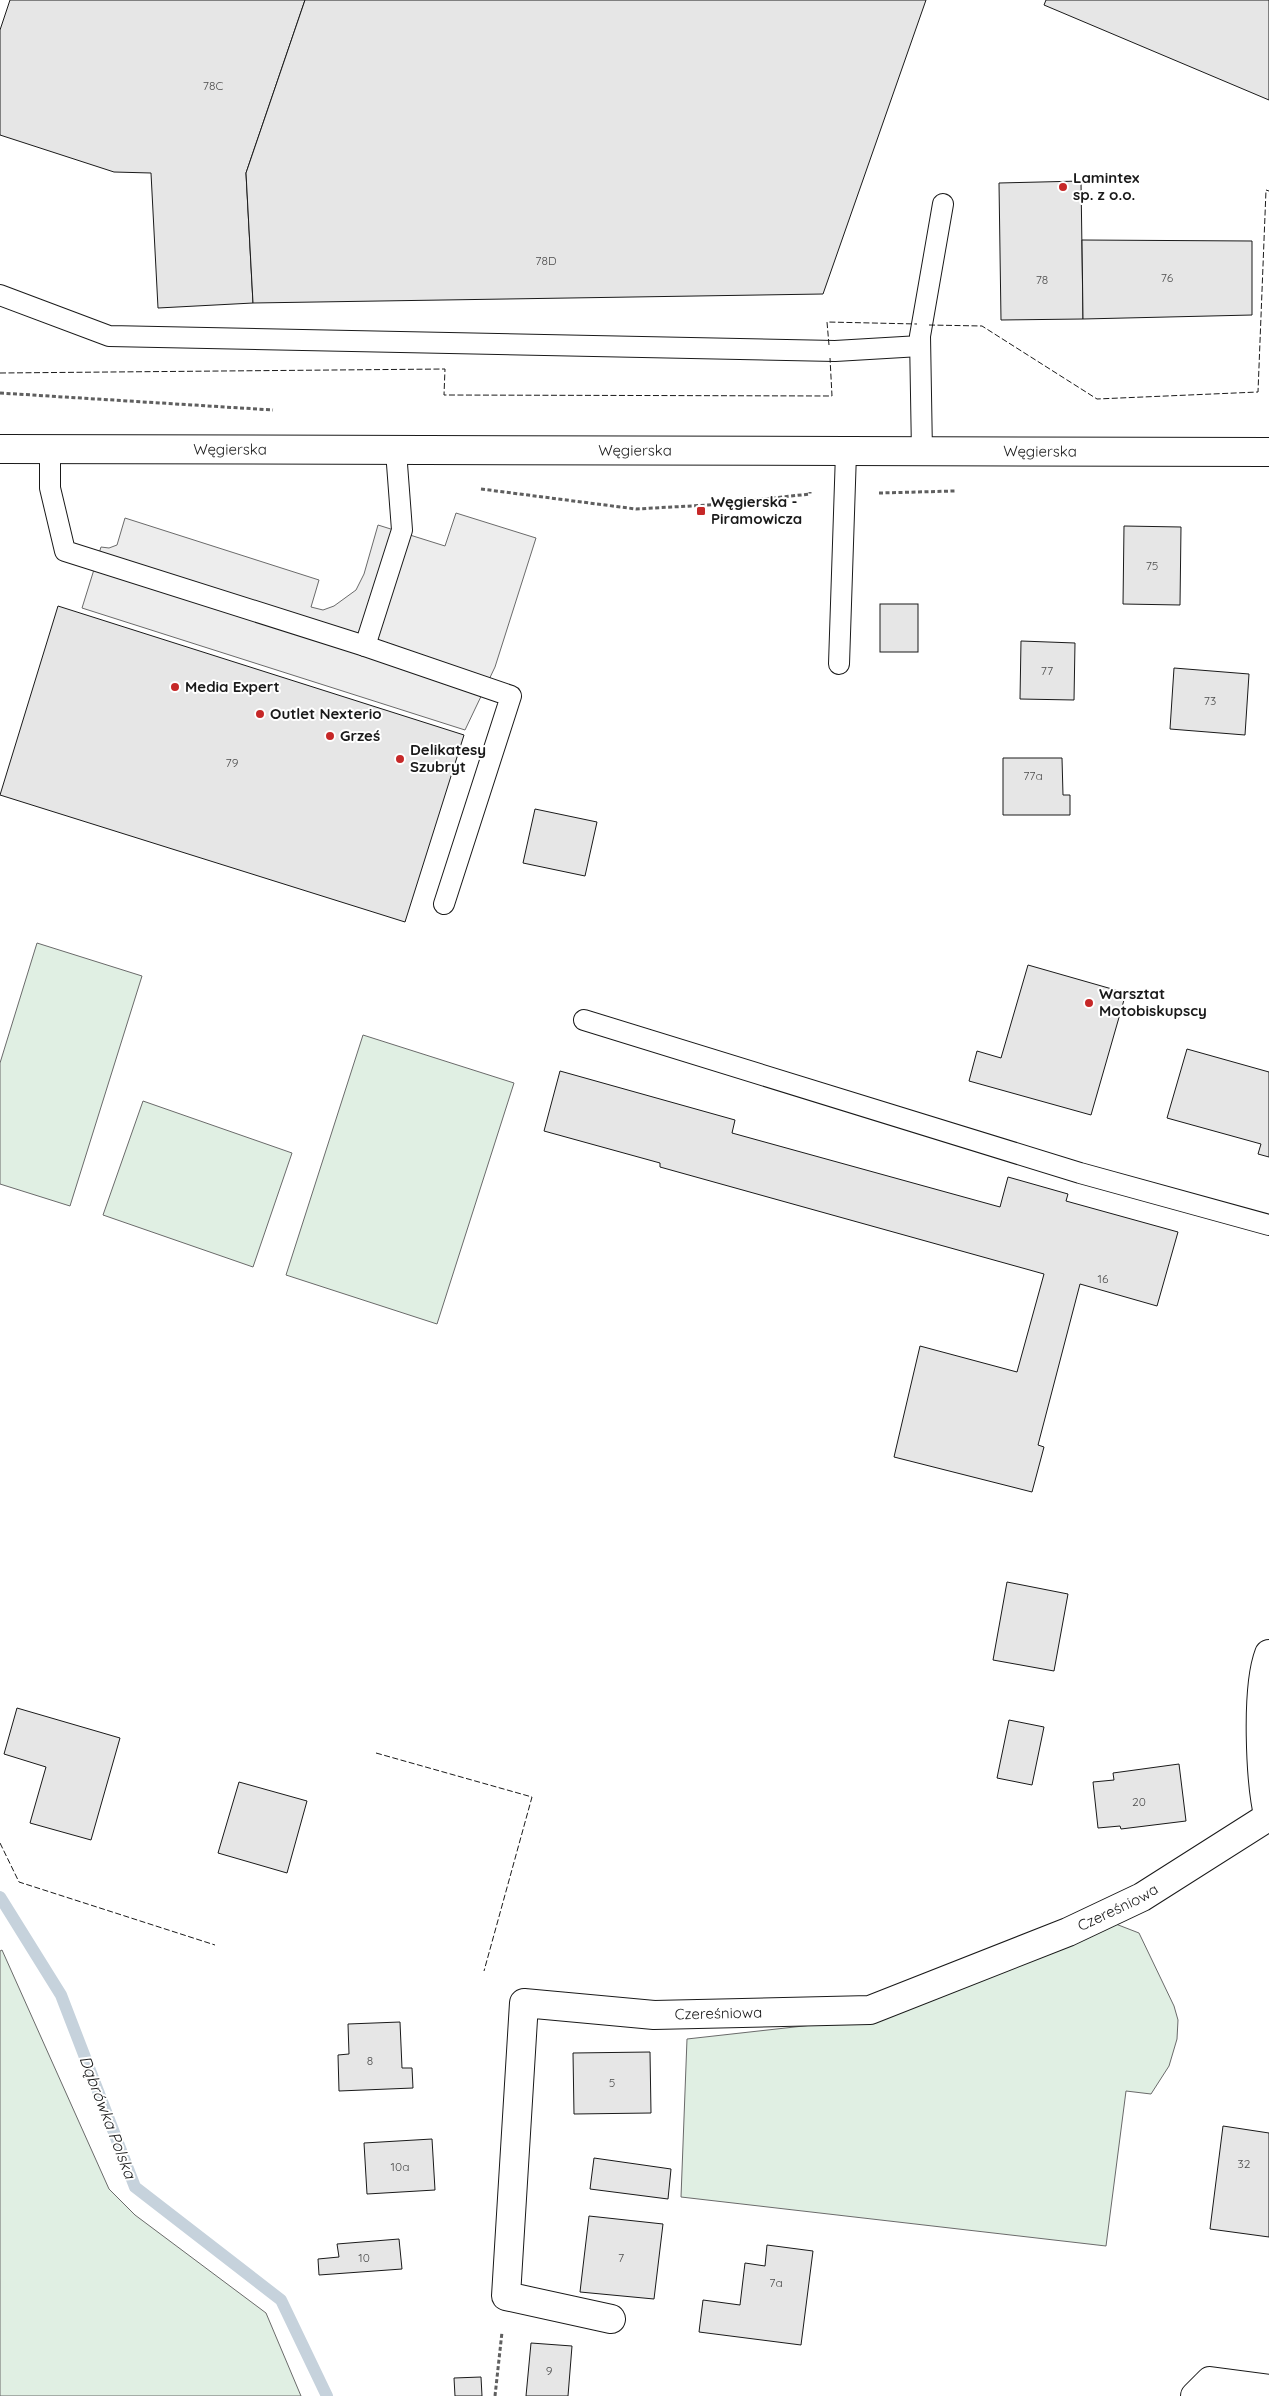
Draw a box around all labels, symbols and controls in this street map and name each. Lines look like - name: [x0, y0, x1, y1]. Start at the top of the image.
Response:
- house number: 78C: [203, 78, 223, 93]
- place label: Lamintex sp. z o.o.: [1073, 168, 1140, 204]
- marker: Lamintex sp. z o.o.: [1057, 181, 1069, 193]
- house number: 78D: [535, 253, 557, 268]
- house number: 76: [1161, 270, 1174, 285]
- house number: 78: [1036, 272, 1048, 287]
- street label: Węgierska: [193, 439, 267, 459]
- street label: Węgierska: [598, 440, 672, 460]
- street label: Węgierska: [1003, 441, 1077, 461]
- place label: Węgierska - Piramowicza: [711, 492, 802, 528]
- marker: Węgierska - Piramowicza: [695, 505, 707, 517]
- house number: 75: [1146, 558, 1158, 573]
- house number: 77: [1041, 663, 1053, 678]
- place label: Media Expert: [185, 677, 280, 696]
- marker: Media Expert: [169, 681, 181, 693]
- house number: 73: [1204, 693, 1216, 708]
- place label: Outlet Nexterio: [270, 704, 382, 723]
- marker: Outlet Nexterio: [254, 708, 266, 720]
- place label: Grześ: [340, 726, 380, 745]
- marker: Grześ: [324, 730, 336, 742]
- place label: Delikatesy Szubryt: [410, 740, 486, 776]
- marker: Delikatesy Szubryt: [394, 753, 406, 765]
- house number: 79: [226, 755, 239, 770]
- house number: 77a: [1023, 768, 1043, 783]
- place label: Warsztat Motobiskupscy: [1099, 984, 1207, 1020]
- marker: Warsztat Motobiskupscy: [1083, 997, 1095, 1009]
- house number: 16: [1098, 1271, 1109, 1286]
- house number: 20: [1132, 1794, 1146, 1809]
- street label: Czereśniowa: [1074, 1879, 1162, 1935]
- street label: Czereśniowa: [674, 2002, 762, 2024]
- water label: Dąbrówka Polska: [75, 2053, 141, 2182]
- house number: 8: [367, 2053, 373, 2068]
- house number: 5: [609, 2075, 615, 2090]
- house number: 32: [1238, 2156, 1251, 2171]
- house number: 10a: [391, 2159, 409, 2174]
- house number: 10: [358, 2250, 370, 2265]
- house number: 7: [618, 2250, 624, 2265]
- house number: 7a: [769, 2275, 783, 2290]
- house number: 9: [546, 2363, 553, 2378]

